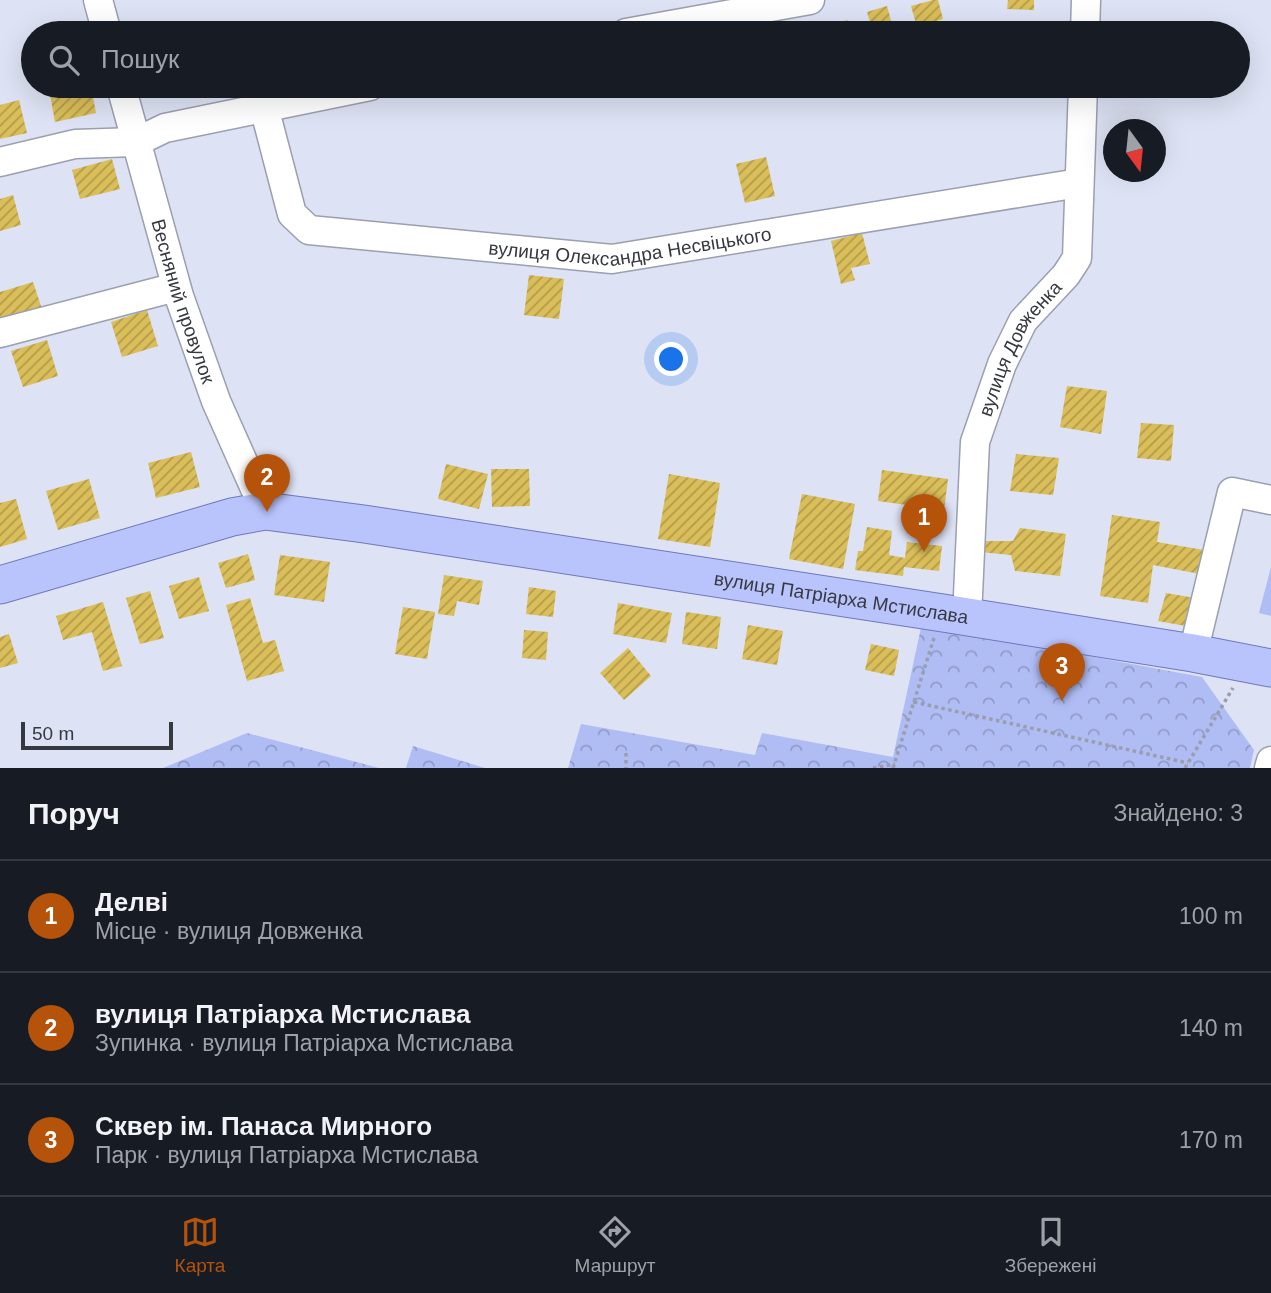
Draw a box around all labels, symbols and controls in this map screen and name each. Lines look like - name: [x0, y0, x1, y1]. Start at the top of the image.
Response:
- search box: [21, 21, 1250, 98]
- icon: search: [45, 41, 83, 79]
- text: Пошук: [101, 44, 179, 74]
- north arrow: [1103, 119, 1166, 182]
- street label: Весняний провулок: [147, 217, 219, 387]
- street label: вулиця Олександра Несвіцького: [488, 223, 773, 270]
- street label: вулиця Довженка: [975, 276, 1066, 419]
- your location: [654, 342, 688, 376]
- pin: 2: [244, 454, 290, 512]
- pin: 1: [901, 494, 947, 552]
- street label: вулиця Патріарха Мстислава: [713, 568, 970, 628]
- pin: 3: [1039, 643, 1085, 701]
- scale bar: [21, 719, 173, 751]
- text: 50 m: [32, 723, 74, 744]
- text: Поруч: [28, 797, 120, 830]
- text: Знайдено: 3: [1113, 800, 1243, 826]
- text: Делві: [95, 887, 168, 917]
- text: 1: [45, 903, 57, 929]
- text: 100 m: [1179, 903, 1243, 929]
- text: Місце · вулиця Довженка: [95, 918, 363, 944]
- text: вулиця Патріарха Мстислава: [95, 999, 471, 1029]
- text: 2: [45, 1015, 57, 1041]
- text: 140 m: [1179, 1015, 1243, 1041]
- text: Зупинка · вулиця Патріарха Мстислава: [95, 1030, 513, 1056]
- text: Сквер ім. Панаса Мирного: [95, 1111, 432, 1141]
- text: 3: [45, 1127, 57, 1153]
- text: 170 m: [1179, 1127, 1243, 1153]
- text: Парк · вулиця Патріарха Мстислава: [95, 1142, 478, 1168]
- tab: Карта: [175, 1213, 225, 1277]
- tab: Маршрут: [575, 1213, 656, 1277]
- tab: Збережені: [1005, 1213, 1096, 1277]

